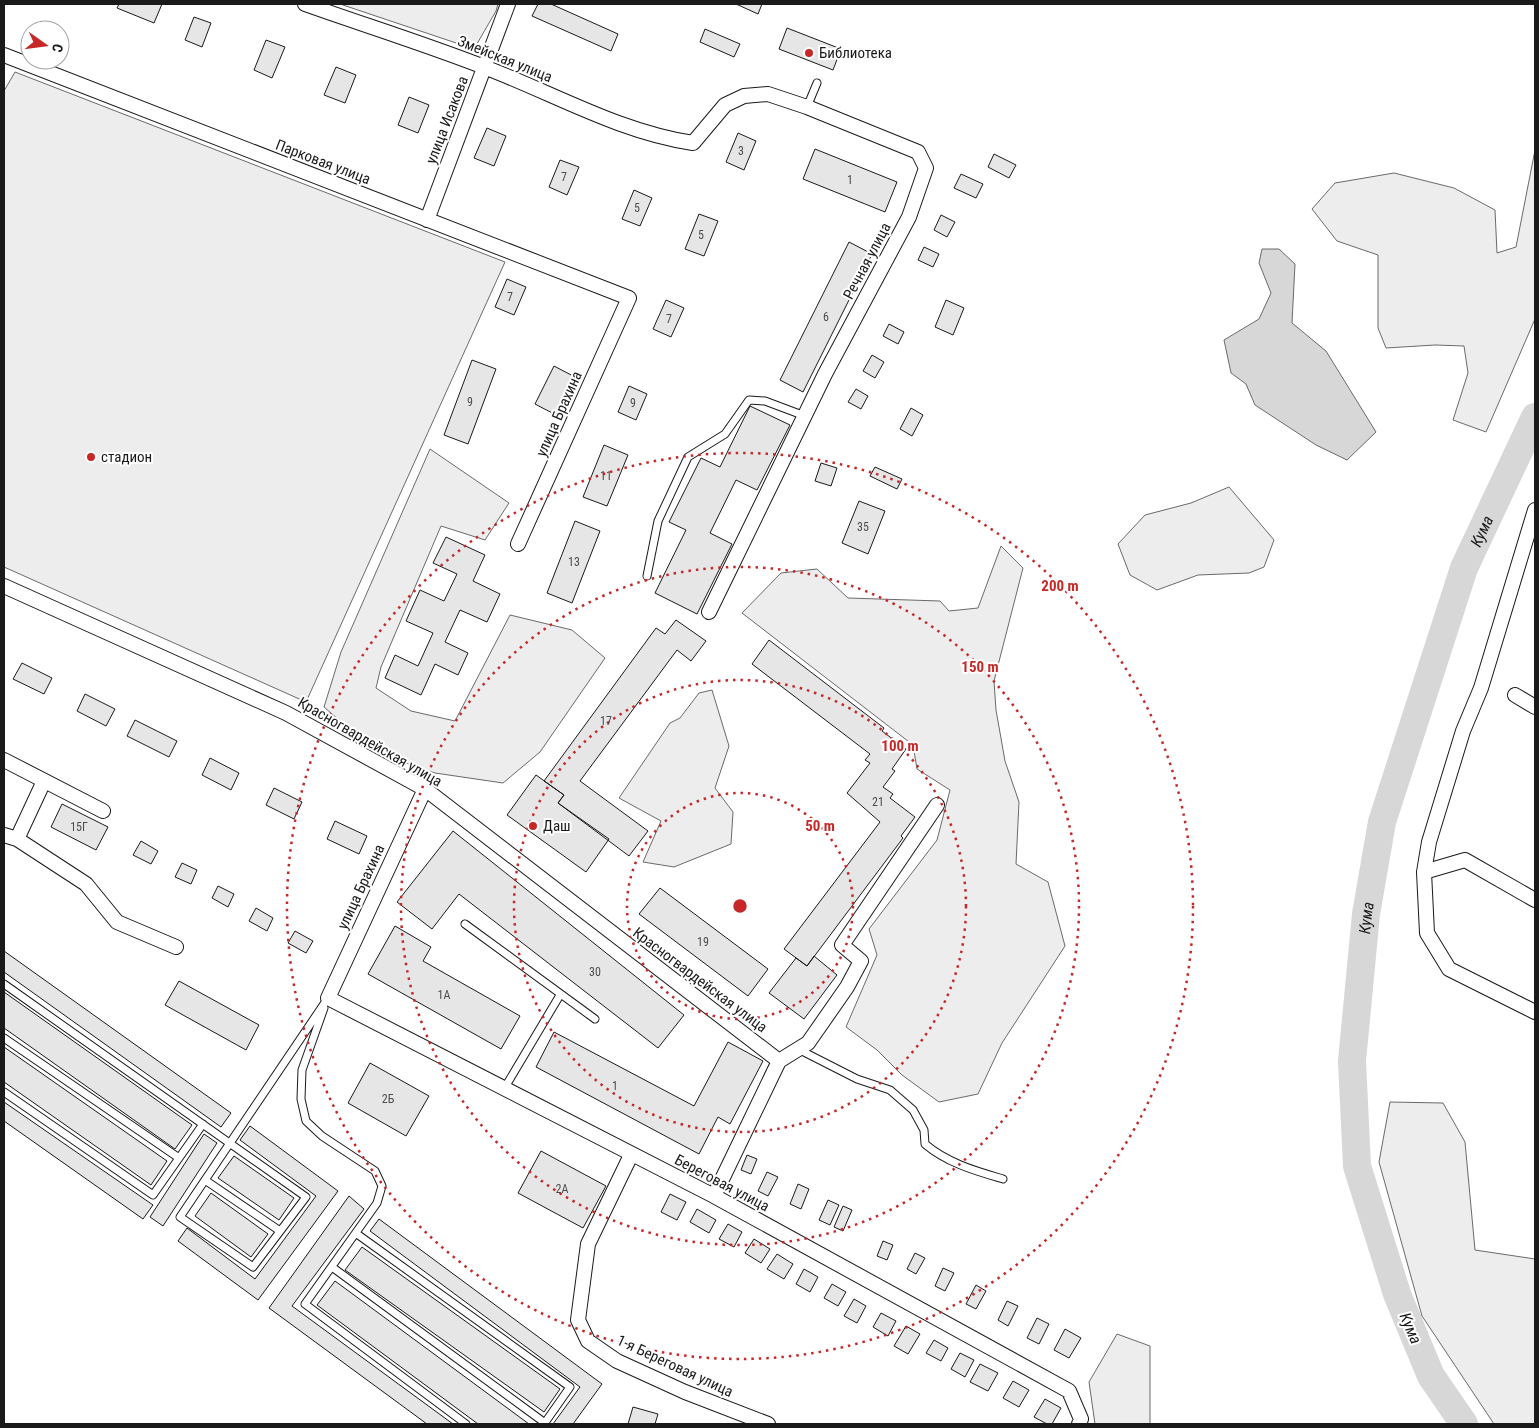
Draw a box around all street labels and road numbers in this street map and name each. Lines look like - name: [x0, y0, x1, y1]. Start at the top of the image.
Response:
- street label: Змейская улица: [455, 32, 555, 86]
- street label: улица Исакова: [422, 74, 472, 166]
- street label: Парковая улица: [273, 136, 373, 188]
- street label: Речная улица: [839, 220, 895, 302]
- street label: улица Брахина: [532, 368, 586, 460]
- street label: Красногвардейская улица: [295, 693, 445, 791]
- street label: улица Брахина: [333, 842, 389, 932]
- street label: Красногвардейская улица: [629, 924, 771, 1036]
- street label: Береговая улица: [672, 1151, 772, 1215]
- street label: 1-я Береговая улица: [614, 1331, 736, 1401]

